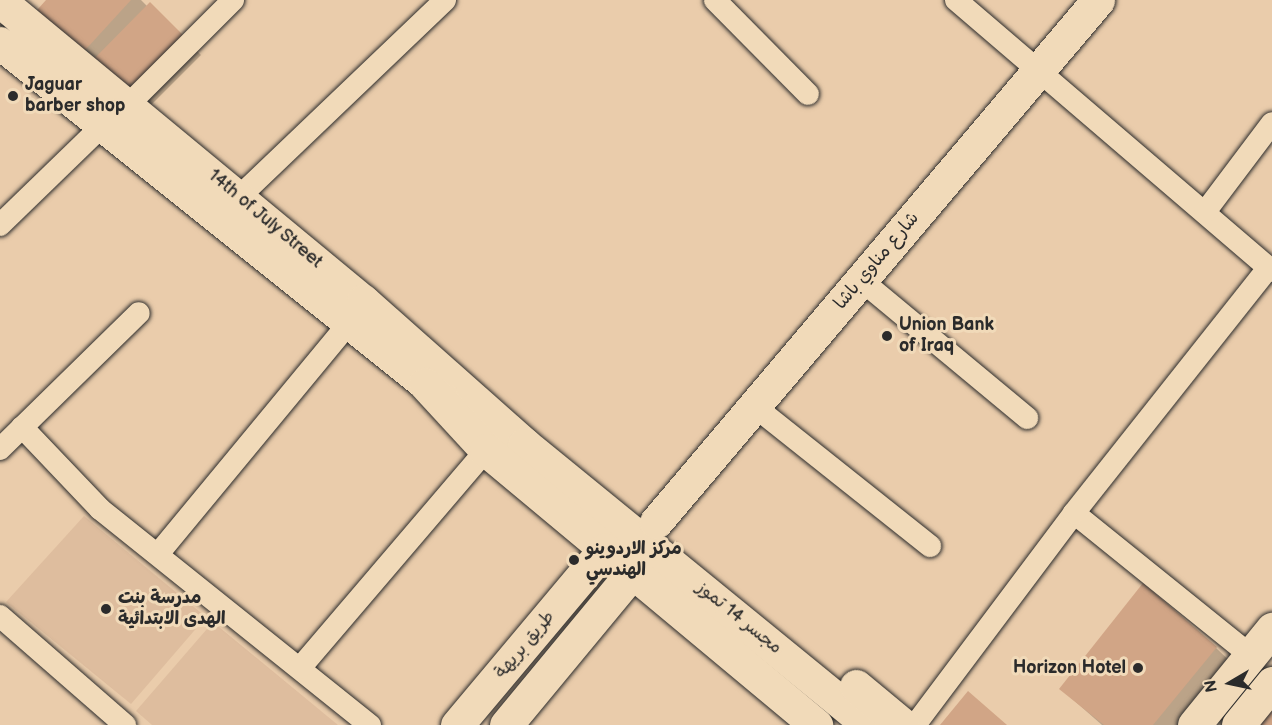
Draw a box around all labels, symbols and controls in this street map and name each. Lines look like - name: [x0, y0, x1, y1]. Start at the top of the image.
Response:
- place label: Jaguar barber shop: [25, 75, 125, 118]
- marker: Jaguar barber shop: [6, 89, 20, 103]
- street label: 14th of July Street: [203, 164, 327, 274]
- street label: شارع مناوي باشا: [830, 208, 924, 314]
- place label: Union Bank of Iraq: [899, 315, 994, 358]
- marker: Union Bank of Iraq: [880, 329, 894, 343]
- place label: مركز الاردوينو الهندسي: [586, 539, 682, 582]
- marker: مركز الاردوينو الهندسي: [567, 553, 581, 567]
- street label: مجسر 14 تموز: [692, 577, 786, 659]
- place label: مدرسة بنت الهدى اﻻبتدائية: [118, 588, 226, 630]
- marker: مدرسة بنت الهدى اﻻبتدائية: [99, 602, 113, 616]
- street label: طريق بريهة: [490, 607, 560, 683]
- north arrow: [1200, 653, 1260, 713]
- place label: Horizon Hotel: [1013, 657, 1126, 679]
- marker: Horizon Hotel: [1131, 661, 1145, 675]
- text: N: [1201, 678, 1222, 693]

